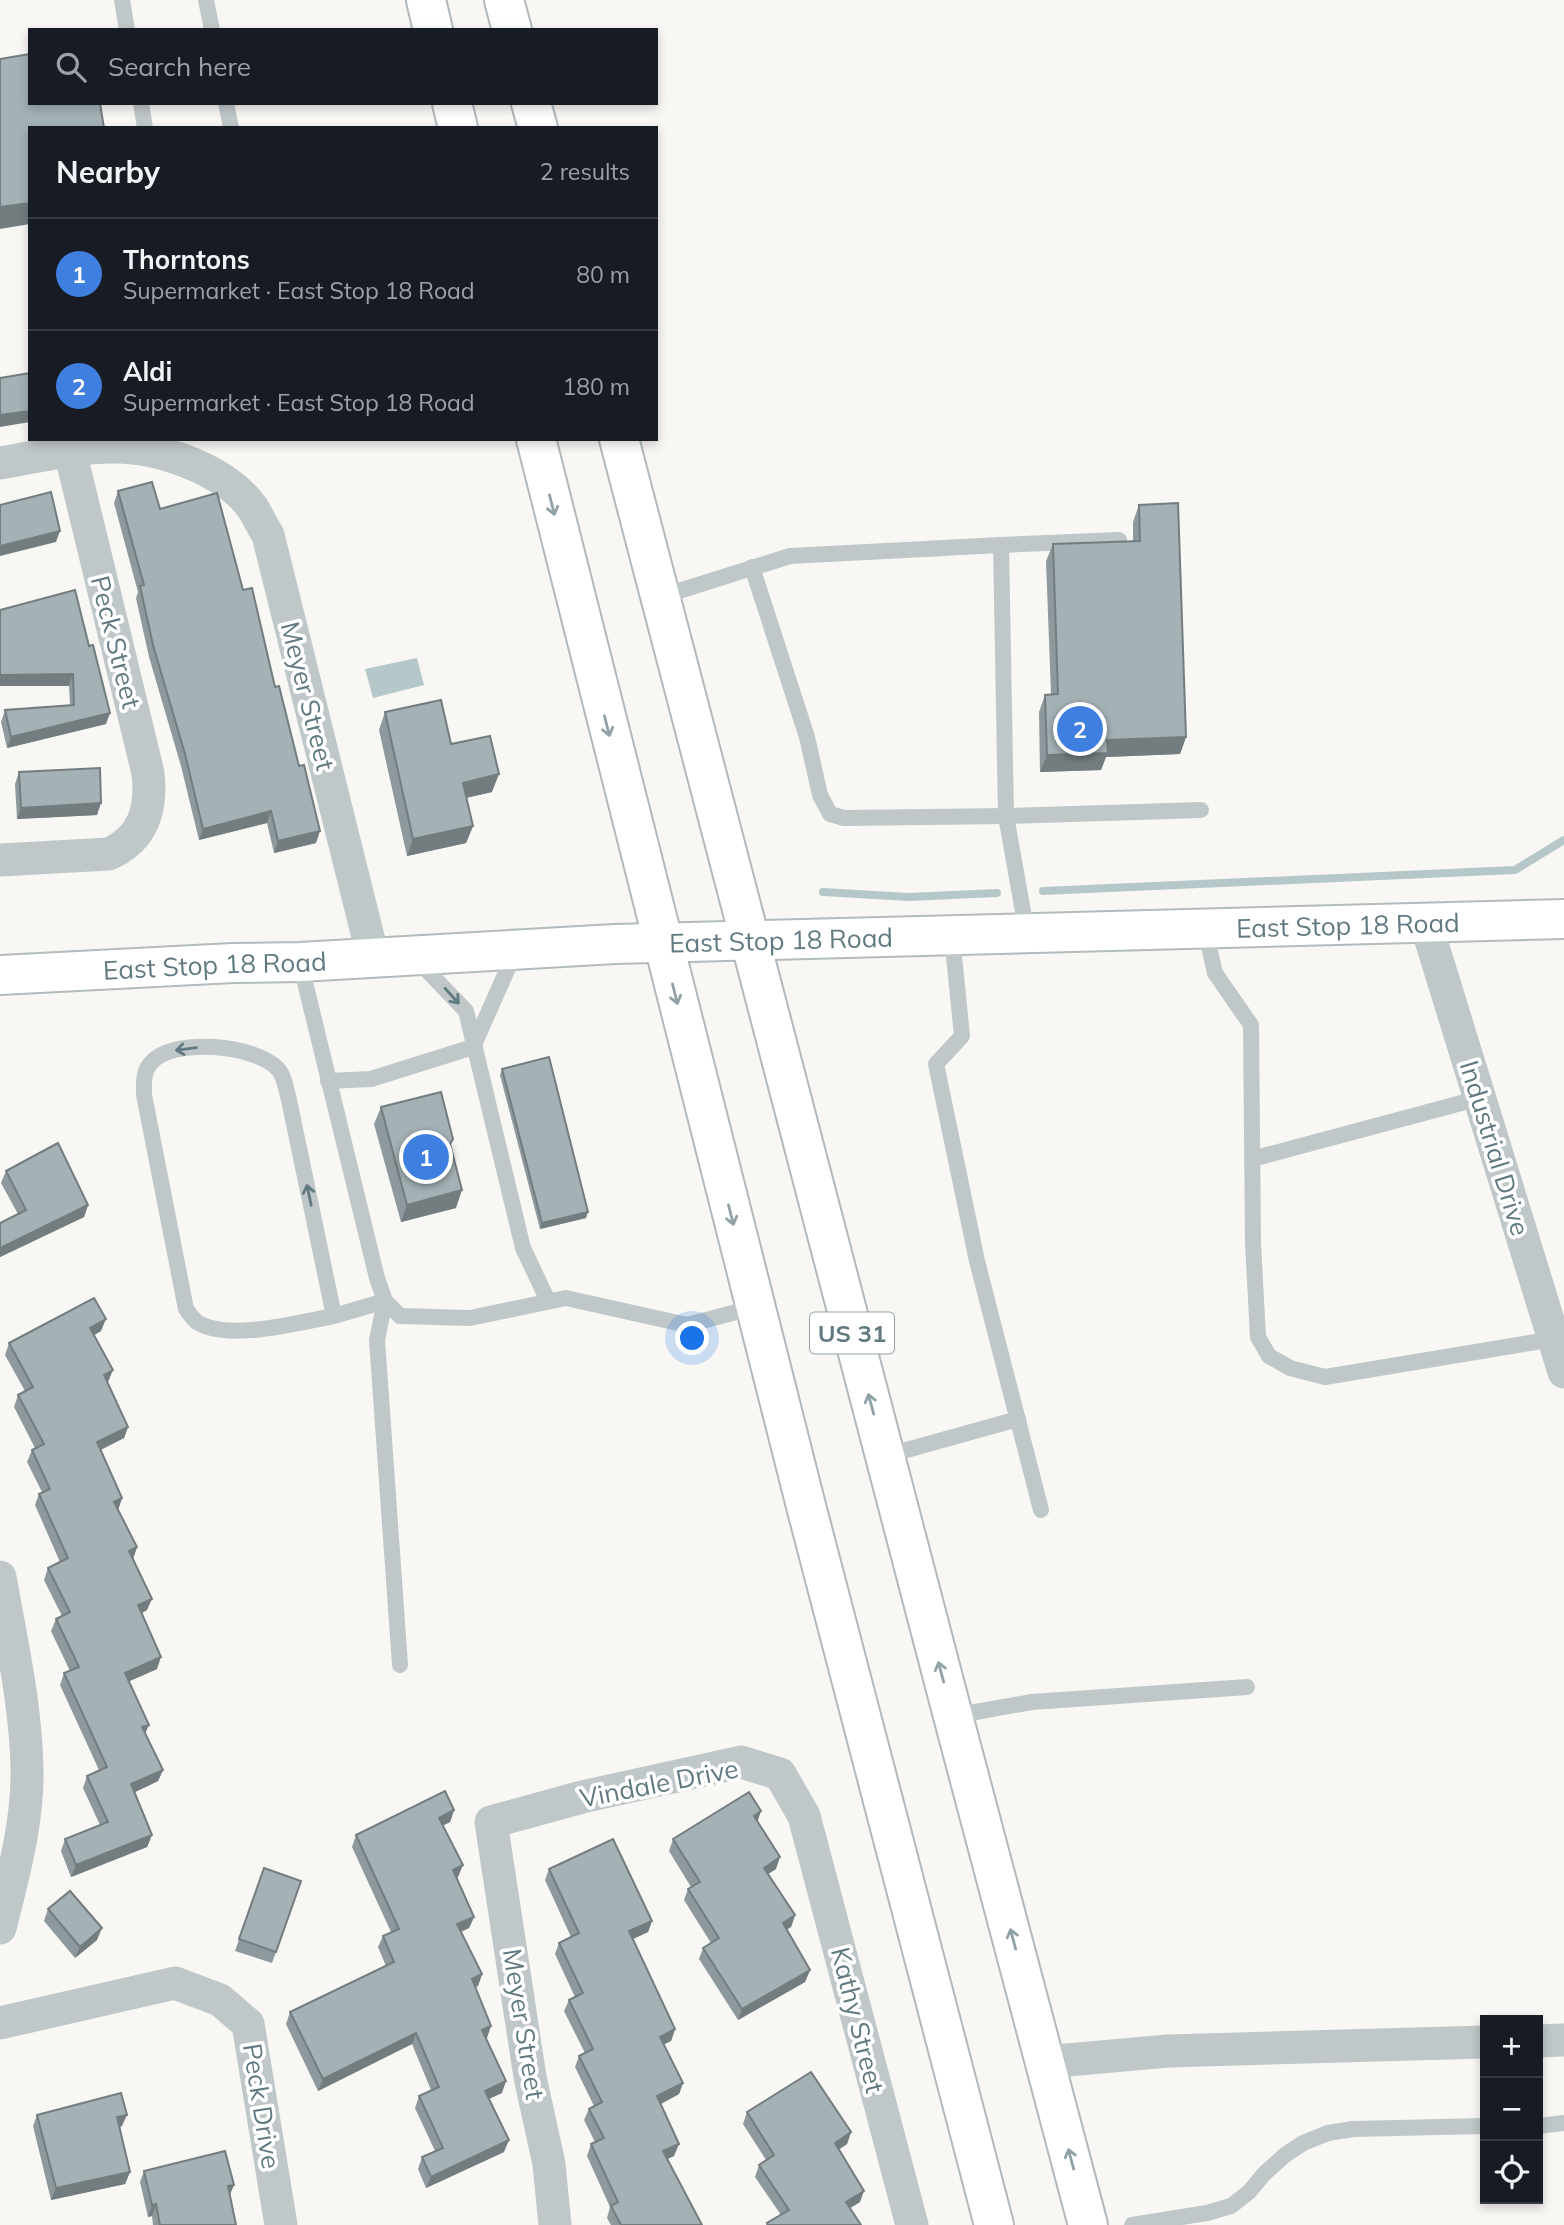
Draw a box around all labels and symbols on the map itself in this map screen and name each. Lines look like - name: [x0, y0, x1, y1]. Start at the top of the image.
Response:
- one-way arrow: [546, 494, 559, 516]
- street label: Peck Street: [84, 572, 148, 712]
- street label: Meyer Street: [274, 618, 342, 774]
- pin: 2: [1057, 703, 1103, 755]
- one-way arrow: [601, 714, 614, 737]
- street label: East Stop 18 Road: [1236, 905, 1460, 944]
- street label: East Stop 18 Road: [669, 920, 893, 959]
- street label: East Stop 18 Road: [102, 944, 327, 986]
- one-way arrow: [669, 982, 682, 1005]
- one-way arrow: [444, 987, 461, 1004]
- one-way arrow: [175, 1043, 198, 1056]
- street label: Industrial Drive: [1453, 1056, 1537, 1240]
- pin: 1: [403, 1131, 449, 1183]
- one-way arrow: [301, 1184, 315, 1207]
- one-way arrow: [725, 1203, 738, 1226]
- road number: US 31: [810, 1312, 894, 1353]
- your location: [675, 1321, 709, 1355]
- one-way arrow: [864, 1394, 877, 1416]
- one-way arrow: [934, 1661, 947, 1683]
- street label: Vindale Drive: [577, 1751, 741, 1815]
- one-way arrow: [1005, 1928, 1018, 1950]
- street label: Kathy Street: [824, 1944, 892, 2096]
- street label: Meyer Street: [496, 1946, 552, 2102]
- street label: Peck Drive: [236, 2041, 288, 2171]
- one-way arrow: [1064, 2148, 1077, 2171]

